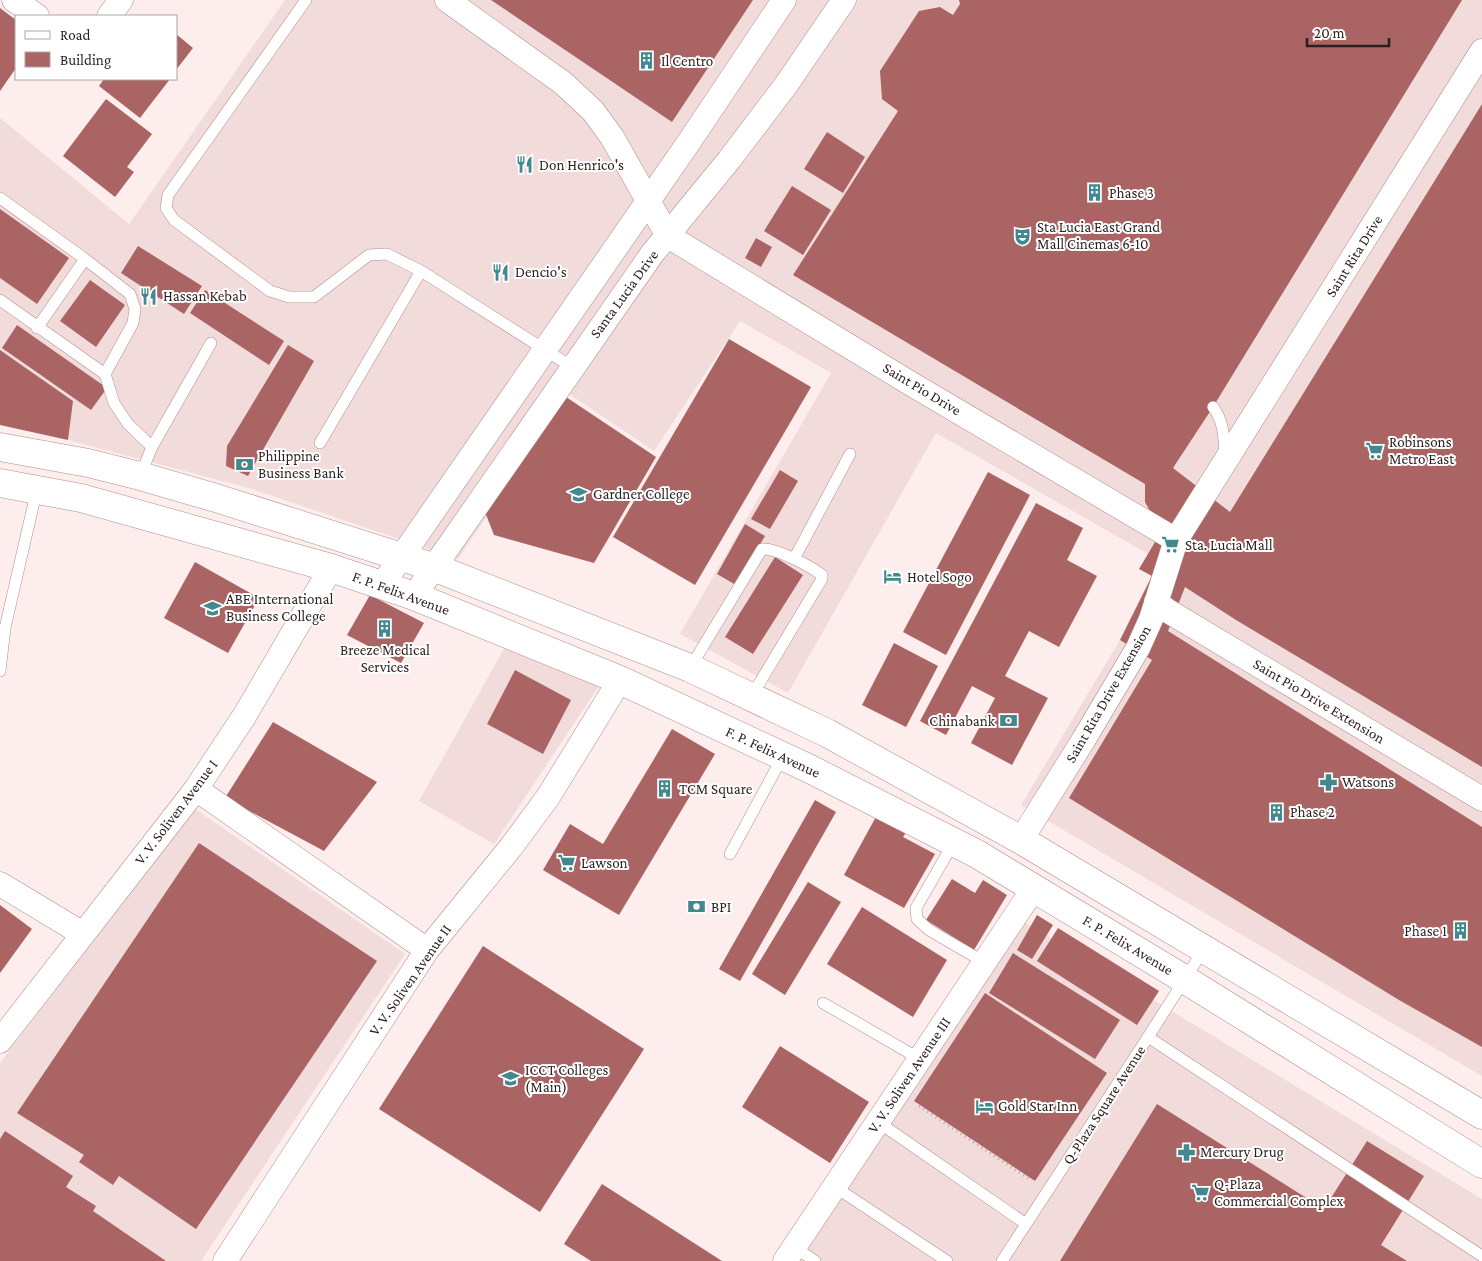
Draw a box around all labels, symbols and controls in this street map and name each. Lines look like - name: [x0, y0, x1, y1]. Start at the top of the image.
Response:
- legend: [15, 15, 178, 80]
- scale bar: [1307, 15, 1390, 47]
- text: 20 m: [1314, 25, 1345, 41]
- text: Road: [60, 27, 91, 43]
- building icon: Il Centro: [637, 51, 657, 71]
- text: Building: [60, 52, 111, 69]
- place label: Il Centro: [661, 53, 713, 69]
- restaurant icon: Don Henrico's: [515, 155, 535, 175]
- place label: Don Henrico's: [539, 157, 624, 173]
- building icon: Phase 3: [1085, 183, 1105, 203]
- place label: Phase 3: [1109, 185, 1154, 201]
- street label: Saint Rita Drive: [1323, 212, 1386, 300]
- place label: Sta Lucia East Grand Mall Cinemas 6-10: [1037, 219, 1160, 252]
- theatre icon: Sta Lucia East Grand Mall Cinemas 6-10: [1013, 226, 1033, 246]
- street label: Santa Lucia Drive: [587, 247, 661, 341]
- restaurant icon: Dencio's: [491, 262, 511, 282]
- place label: Dencio's: [515, 264, 567, 280]
- restaurant icon: Hassan Kebab: [139, 286, 159, 306]
- place label: Hassan Kebab: [163, 288, 247, 304]
- street label: Saint Pio Drive: [880, 359, 964, 419]
- place label: Robinsons Metro East: [1389, 434, 1455, 467]
- supermarket icon: Robinsons Metro East: [1365, 441, 1385, 461]
- place label: Philippine Business Bank: [258, 448, 344, 481]
- bank icon: Philippine Business Bank: [234, 455, 254, 475]
- school or university icon: Gardner College: [569, 484, 589, 504]
- place label: Gardner College: [593, 486, 690, 503]
- supermarket icon: Sta. Lucia Mall: [1161, 535, 1181, 555]
- place label: Sta. Lucia Mall: [1185, 537, 1273, 553]
- hotel icon: Hotel Sogo: [883, 567, 903, 587]
- street label: F. P. Felix Avenue: [350, 568, 452, 618]
- place label: Hotel Sogo: [907, 569, 972, 586]
- place label: ABE International Business College: [226, 591, 333, 625]
- school or university icon: ABE International Business College: [202, 598, 222, 618]
- building icon: Breeze Medical Services: [375, 619, 395, 639]
- street label: Saint Rita Drive Extension: [1062, 623, 1154, 765]
- place label: Breeze Medical Services: [340, 642, 430, 675]
- street label: Saint Pio Drive Extension: [1250, 655, 1388, 747]
- bank icon: Chinabank: [999, 711, 1019, 731]
- place label: Chinabank: [929, 713, 996, 729]
- street label: F. P. Felix Avenue: [723, 723, 823, 781]
- street label: V. V. Soliven Avenue I: [131, 757, 221, 867]
- pharmacy icon: Watsons: [1318, 772, 1338, 792]
- place label: Watsons: [1342, 774, 1394, 790]
- building icon: TCM Square: [655, 779, 675, 799]
- place label: TCM Square: [679, 781, 753, 798]
- building icon: Phase 2: [1266, 802, 1286, 822]
- place label: Phase 2: [1290, 804, 1335, 820]
- supermarket icon: Lawson: [557, 853, 577, 873]
- place label: Lawson: [581, 855, 628, 871]
- bank icon: BPI: [687, 897, 707, 917]
- place label: BPI: [711, 899, 731, 915]
- street label: F. P. Felix Avenue: [1080, 912, 1176, 978]
- building icon: Phase 1: [1451, 921, 1471, 941]
- street label: V. V. Soliven Avenue II: [366, 922, 454, 1038]
- place label: Phase 1: [1404, 923, 1447, 939]
- street label: V. V. Soliven Avenue III: [864, 1014, 954, 1136]
- street label: Q-Plaza Square Avenue: [1060, 1042, 1149, 1168]
- place label: ICCT Colleges (Main): [525, 1062, 609, 1096]
- school or university icon: ICCT Colleges (Main): [501, 1069, 521, 1089]
- hotel icon: Gold Star Inn: [974, 1096, 994, 1116]
- place label: Gold Star Inn: [998, 1098, 1077, 1114]
- pharmacy icon: Mercury Drug: [1176, 1142, 1196, 1162]
- place label: Mercury Drug: [1200, 1144, 1284, 1161]
- place label: Q-Plaza Commercial Complex: [1214, 1176, 1343, 1210]
- supermarket icon: Q-Plaza Commercial Complex: [1190, 1183, 1210, 1203]

